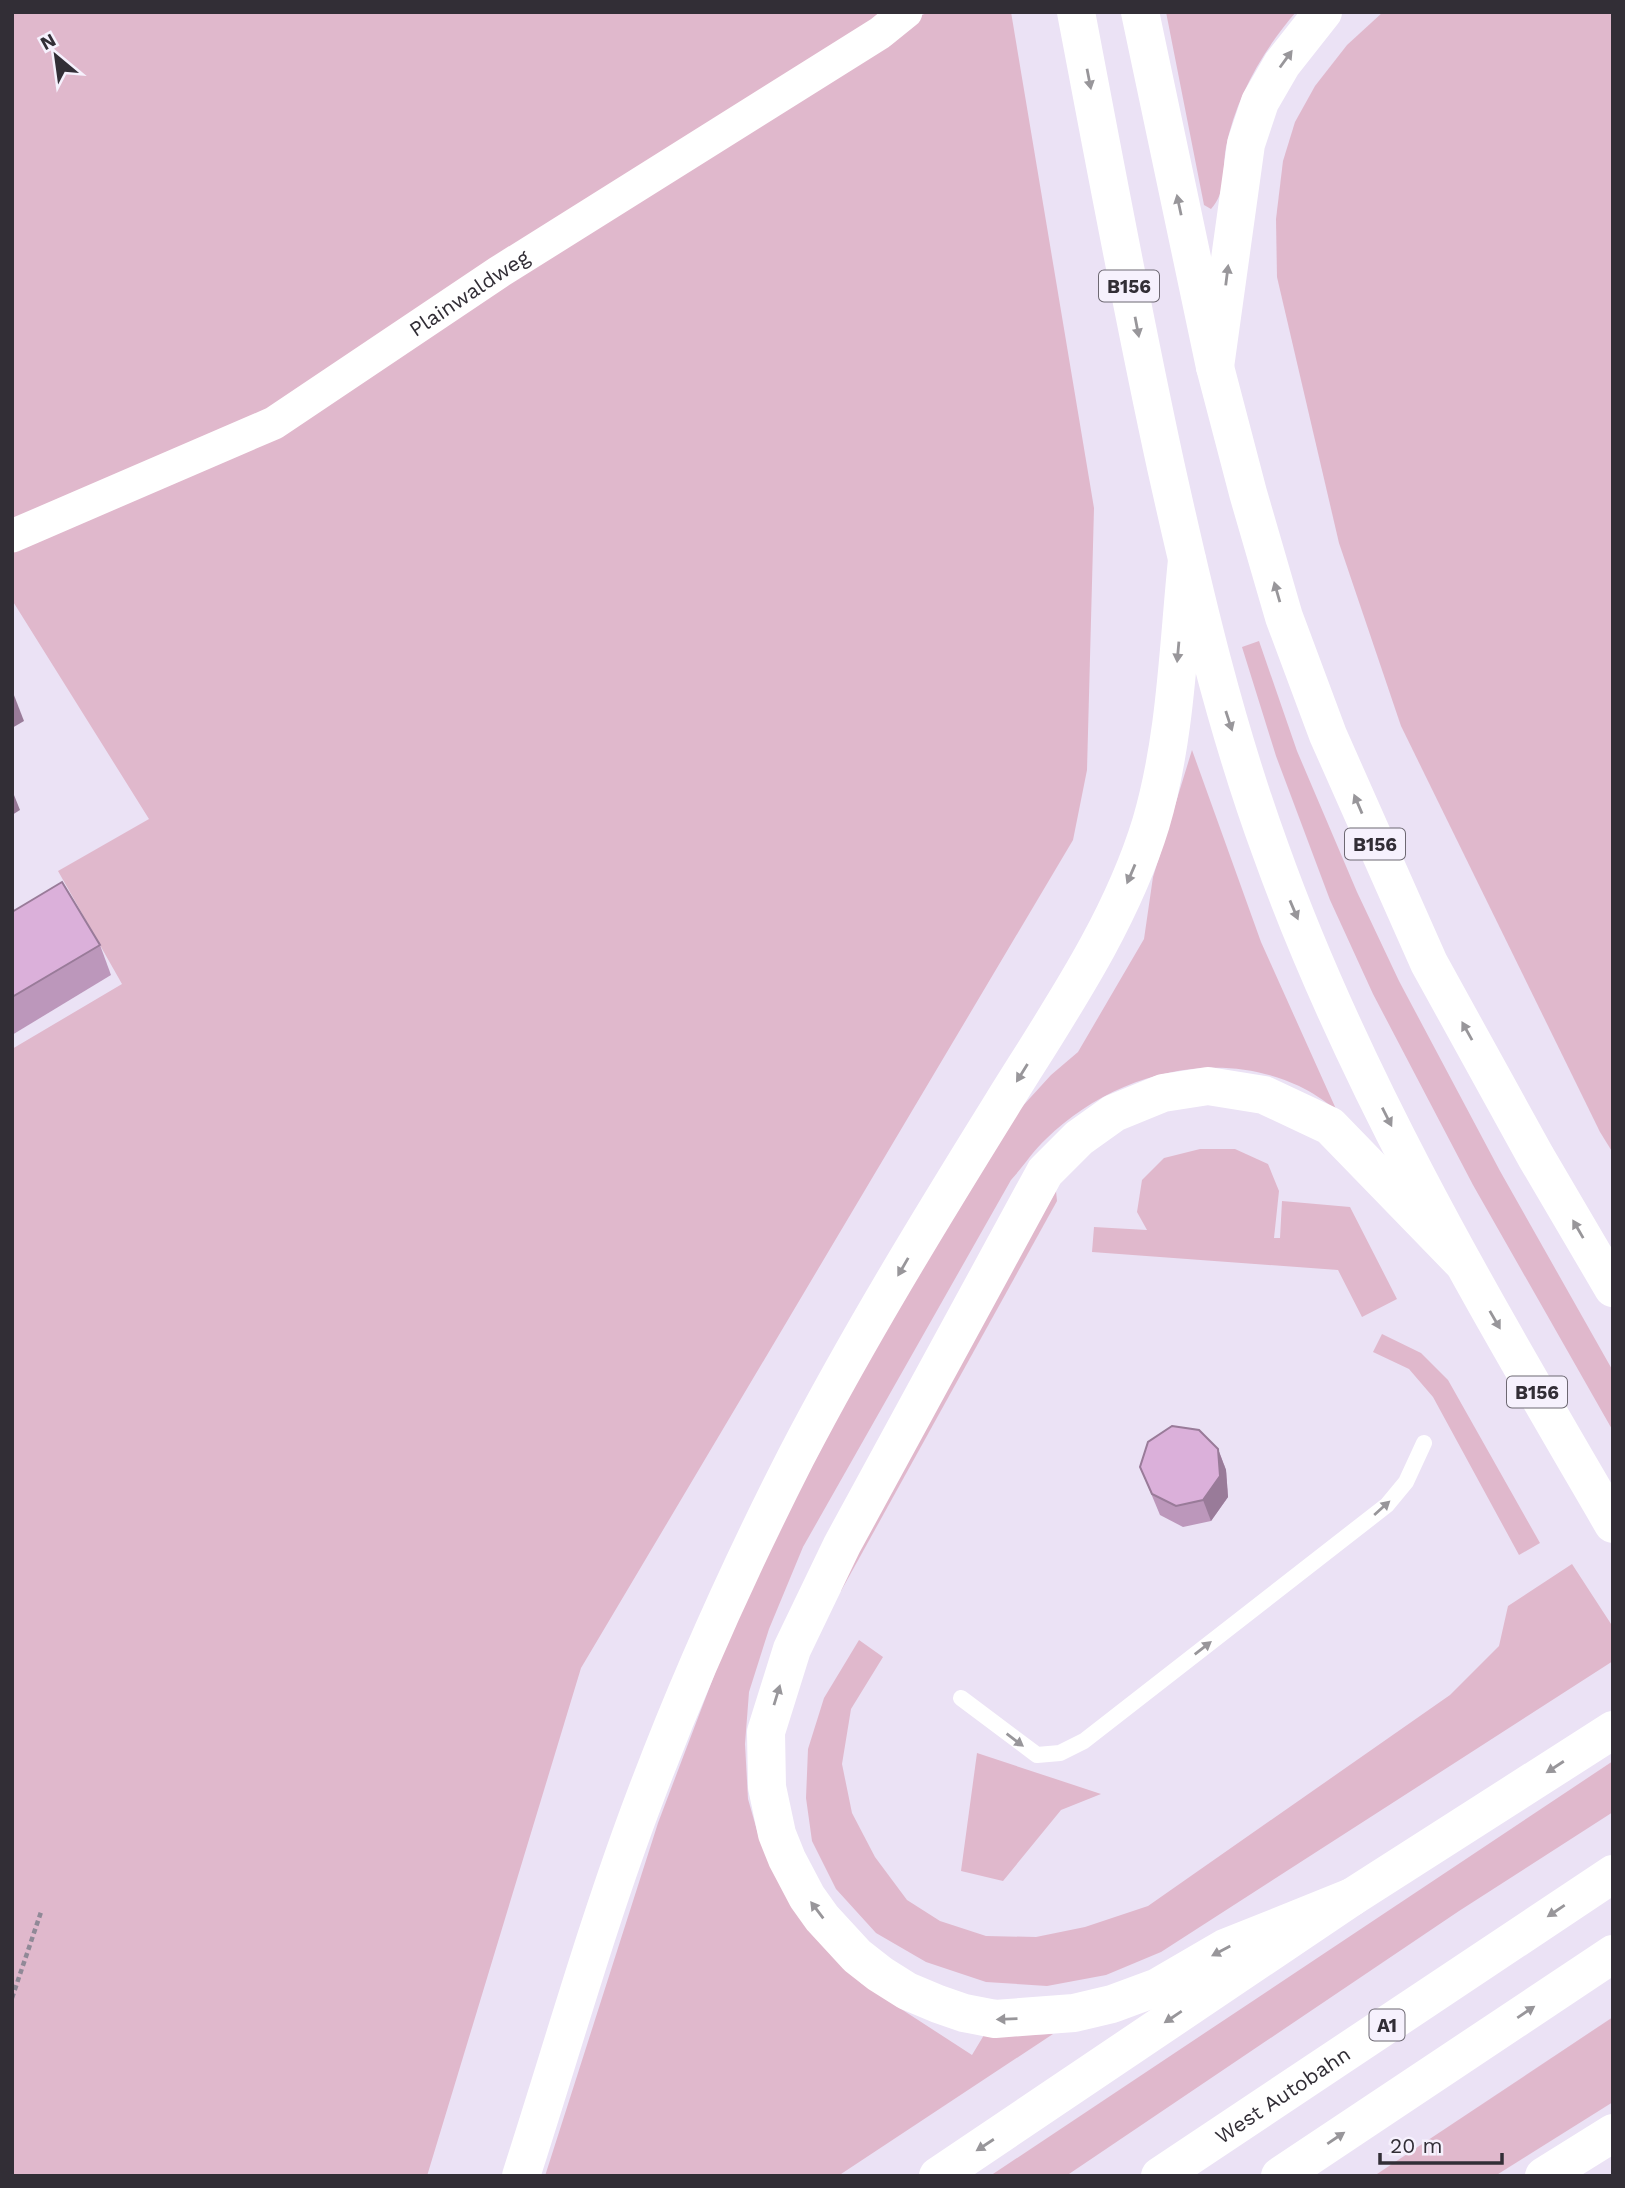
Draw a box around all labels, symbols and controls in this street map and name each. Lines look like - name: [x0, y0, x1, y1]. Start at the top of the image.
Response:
- north arrow: [21, 21, 91, 91]
- text: N: [36, 28, 60, 55]
- one-way arrow: [1279, 50, 1293, 68]
- one-way arrow: [1084, 68, 1095, 90]
- one-way arrow: [1174, 194, 1185, 216]
- street label: Plainwaldweg: [404, 243, 534, 341]
- one-way arrow: [1222, 264, 1233, 286]
- road number: B156: [1099, 270, 1159, 302]
- one-way arrow: [1132, 316, 1143, 338]
- one-way arrow: [1271, 580, 1282, 602]
- one-way arrow: [1172, 641, 1183, 663]
- one-way arrow: [1224, 710, 1235, 731]
- one-way arrow: [1352, 794, 1364, 814]
- road number: B156: [1345, 828, 1405, 860]
- one-way arrow: [1126, 863, 1137, 884]
- one-way arrow: [1288, 900, 1299, 921]
- one-way arrow: [1461, 1021, 1473, 1041]
- one-way arrow: [1015, 1063, 1028, 1082]
- one-way arrow: [1382, 1107, 1393, 1127]
- one-way arrow: [1572, 1220, 1585, 1239]
- one-way arrow: [897, 1257, 909, 1276]
- one-way arrow: [1489, 1310, 1501, 1329]
- road number: B156: [1507, 1376, 1567, 1408]
- one-way arrow: [1373, 1500, 1391, 1516]
- one-way arrow: [1194, 1641, 1212, 1656]
- one-way arrow: [773, 1685, 783, 1706]
- one-way arrow: [1006, 1732, 1024, 1747]
- one-way arrow: [1546, 1760, 1565, 1773]
- one-way arrow: [810, 1901, 824, 1919]
- one-way arrow: [1546, 1905, 1566, 1918]
- one-way arrow: [1211, 1945, 1230, 1957]
- one-way arrow: [1516, 2005, 1535, 2018]
- one-way arrow: [1164, 2010, 1182, 2024]
- road number: A1: [1370, 2010, 1404, 2040]
- one-way arrow: [996, 2013, 1018, 2024]
- street label: West Autobahn: [1210, 2041, 1355, 2148]
- scale bar: [1380, 2122, 1502, 2166]
- one-way arrow: [1327, 2132, 1346, 2145]
- text: 20 m: [1390, 2133, 1442, 2158]
- one-way arrow: [976, 2138, 994, 2152]

